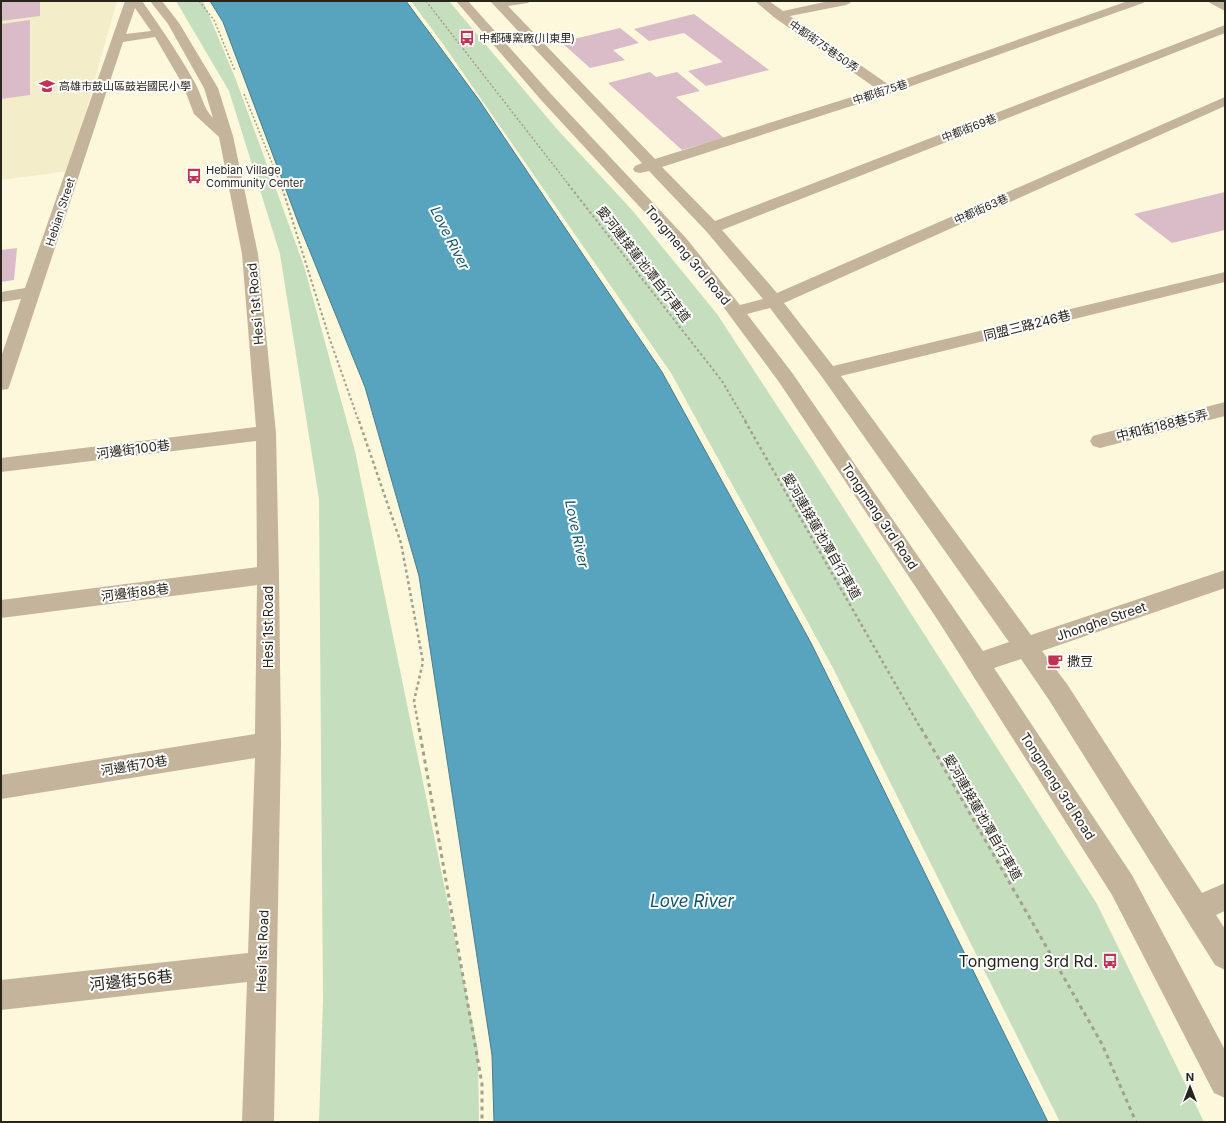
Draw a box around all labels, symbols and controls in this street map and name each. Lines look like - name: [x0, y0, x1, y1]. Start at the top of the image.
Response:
- street label: 中都街75巷50弄: [787, 17, 861, 75]
- bus stop icon: 中都磚窯廠(川東里): [458, 29, 476, 47]
- place label: 中都磚窯廠(川東里): [479, 31, 575, 45]
- school or university icon: 高雄市鼓山區鼓岩國民小學: [38, 77, 56, 95]
- street label: 中都街75巷: [851, 77, 909, 107]
- place label: 高雄市鼓山區鼓岩國民小學: [59, 79, 191, 93]
- street label: 中都街69巷: [940, 111, 998, 145]
- place label: Hebian Village Community Center: [206, 163, 304, 190]
- bus stop icon: Hebian Village Community Center: [185, 167, 203, 185]
- street label: Hebian Street: [42, 176, 78, 248]
- street label: 中都街63巷: [952, 191, 1010, 227]
- street label: Tongmeng 3rd Road: [642, 202, 734, 308]
- water label: Love River: [427, 203, 474, 273]
- street label: 愛河連接蓮池潭自行車道: [594, 203, 694, 325]
- street label: Hesi 1st Road: [243, 262, 267, 346]
- street label: 同盟三路246巷: [982, 306, 1072, 344]
- street label: 中和街188巷5弄: [1114, 406, 1210, 444]
- street label: 河邊街100巷: [95, 437, 171, 461]
- street label: Tongmeng 3rd Road: [838, 460, 922, 572]
- street label: 愛河連接蓮池潭自行車道: [779, 470, 865, 602]
- water label: Love River: [562, 498, 593, 570]
- street label: 河邊街88巷: [100, 580, 170, 604]
- street label: Hesi 1st Road: [260, 586, 276, 668]
- street label: Jhonghe Street: [1054, 598, 1148, 644]
- cafe icon: 撒豆: [1046, 652, 1064, 670]
- place label: 撒豆: [1067, 653, 1093, 669]
- street label: Tongmeng 3rd Road: [1017, 729, 1099, 843]
- street label: 愛河連接蓮池潭自行車道: [940, 751, 1026, 883]
- street label: 河邊街70巷: [99, 752, 169, 778]
- water label: Love River: [650, 891, 734, 911]
- street label: Hesi 1st Road: [253, 910, 271, 992]
- place label: Tongmeng 3rd Rd.: [959, 951, 1098, 971]
- bus stop icon: Tongmeng 3rd Rd.: [1101, 952, 1119, 970]
- street label: 河邊街56巷: [88, 966, 174, 994]
- north arrow: [1170, 1067, 1210, 1107]
- text: N: [1186, 1070, 1194, 1084]

